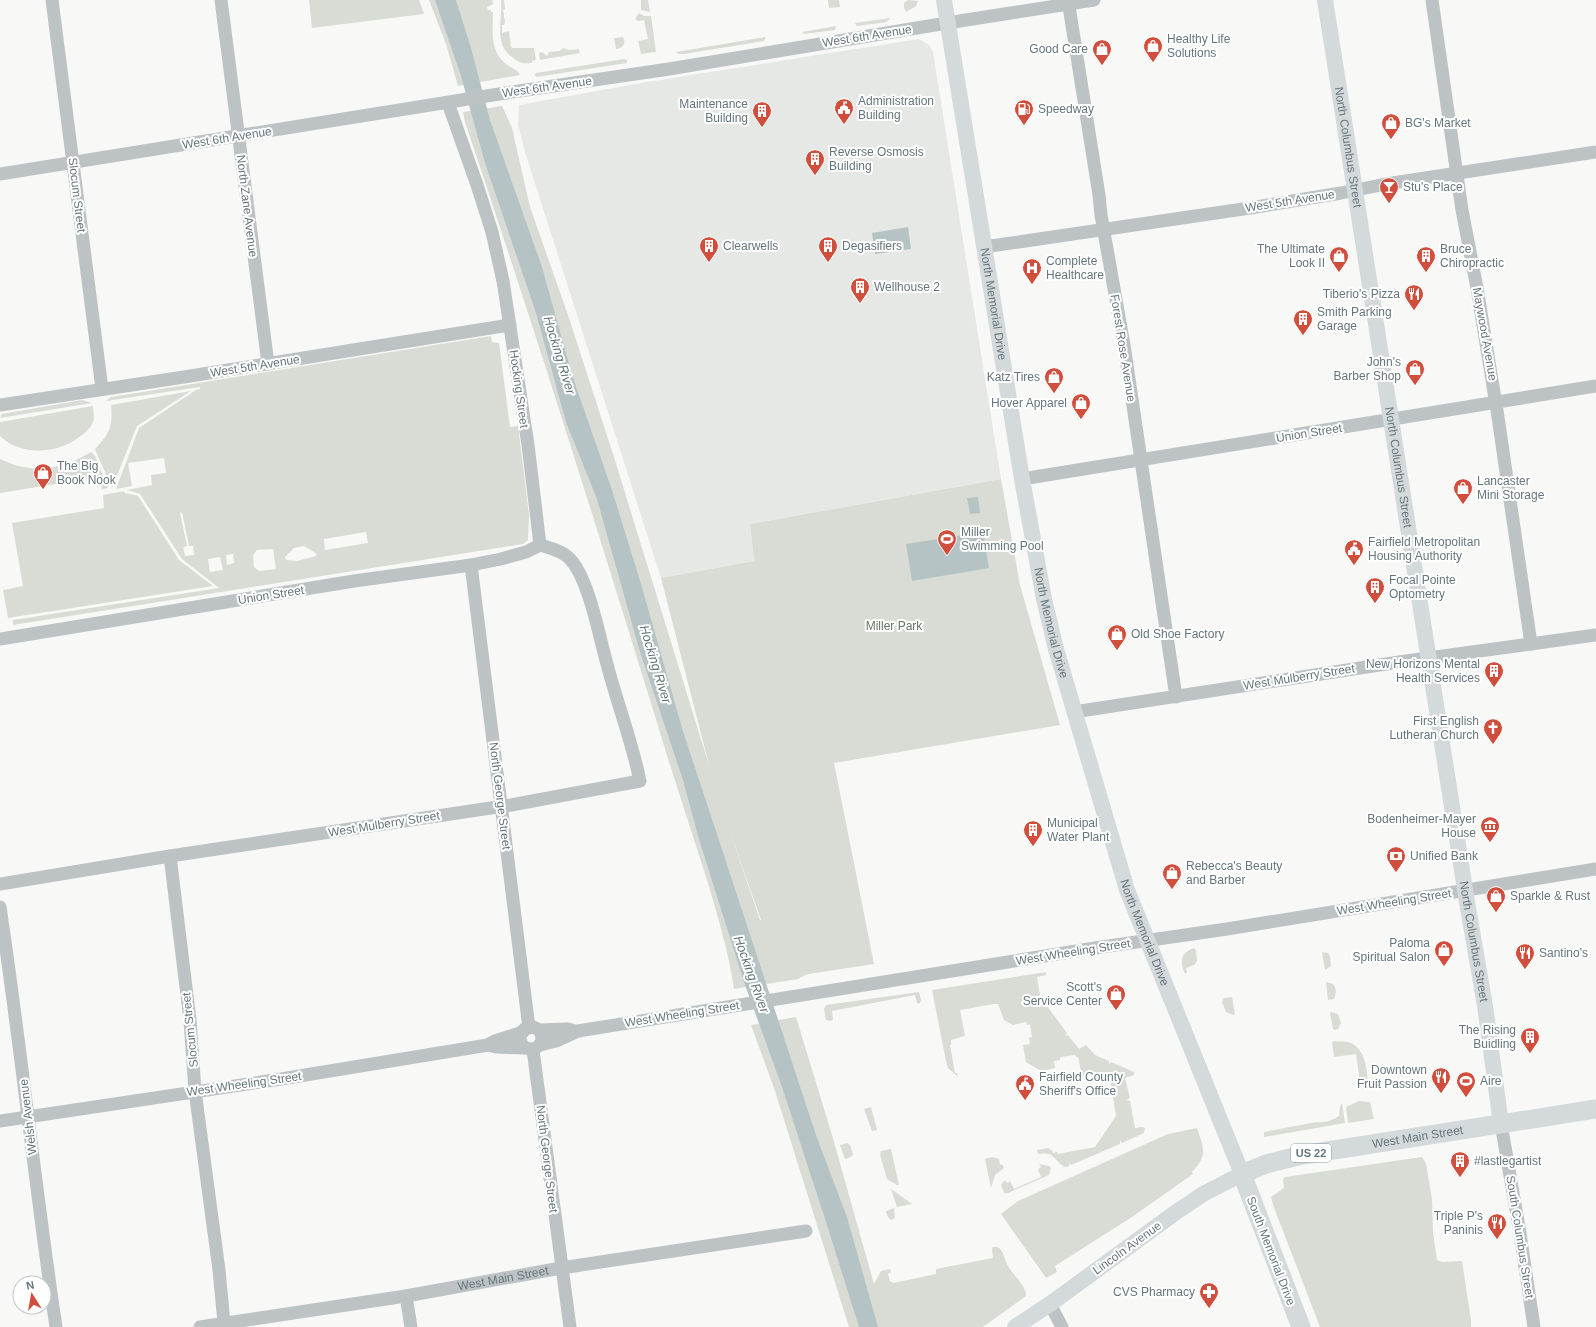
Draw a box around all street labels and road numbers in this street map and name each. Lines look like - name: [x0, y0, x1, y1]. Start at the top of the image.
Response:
- street label: West 6th Avenue: [821, 22, 913, 50]
- street label: West 6th Avenue: [501, 74, 593, 100]
- street label: North Columbus Street: [1332, 86, 1365, 209]
- street label: West 6th Avenue: [181, 124, 273, 152]
- street label: North Zane Avenue: [234, 154, 260, 258]
- street label: Slocum Street: [65, 157, 89, 234]
- street label: West 5th Avenue: [1244, 187, 1336, 215]
- street label: North Memorial Drive: [977, 247, 1010, 361]
- street label: Maywood Avenue: [1470, 286, 1500, 382]
- street label: Forest Rose Avenue: [1108, 293, 1138, 403]
- street label: Hocking Street: [507, 349, 532, 430]
- street label: West 5th Avenue: [209, 352, 301, 380]
- street label: North Columbus Street: [1382, 406, 1415, 529]
- street label: Union Street: [1275, 421, 1344, 445]
- street label: North Memorial Drive: [1031, 566, 1071, 680]
- street label: Union Street: [237, 583, 306, 607]
- street label: West Mulberry Street: [1242, 661, 1356, 693]
- street label: North George Street: [486, 742, 514, 851]
- street label: West Mulberry Street: [327, 808, 441, 840]
- street label: North Memorial Drive: [1117, 878, 1172, 988]
- street label: North Columbus Street: [1457, 880, 1491, 1003]
- street label: West Wheeling Street: [1336, 886, 1453, 918]
- street label: West Wheeling Street: [1015, 936, 1132, 968]
- street label: Slocum Street: [179, 991, 201, 1068]
- street label: West Wheeling Street: [624, 998, 741, 1030]
- street label: West Wheeling Street: [186, 1069, 303, 1099]
- street label: Welsh Avenue: [16, 1078, 40, 1156]
- street label: North George Street: [533, 1105, 561, 1214]
- street label: West Main Street: [1371, 1123, 1465, 1151]
- road number: US 22: [1291, 1144, 1331, 1162]
- street label: South Columbus Street: [1503, 1175, 1537, 1300]
- street label: South Memorial Drive: [1244, 1195, 1298, 1308]
- street label: Lincoln Avenue: [1090, 1218, 1164, 1278]
- street label: West Main Street: [457, 1263, 550, 1294]

